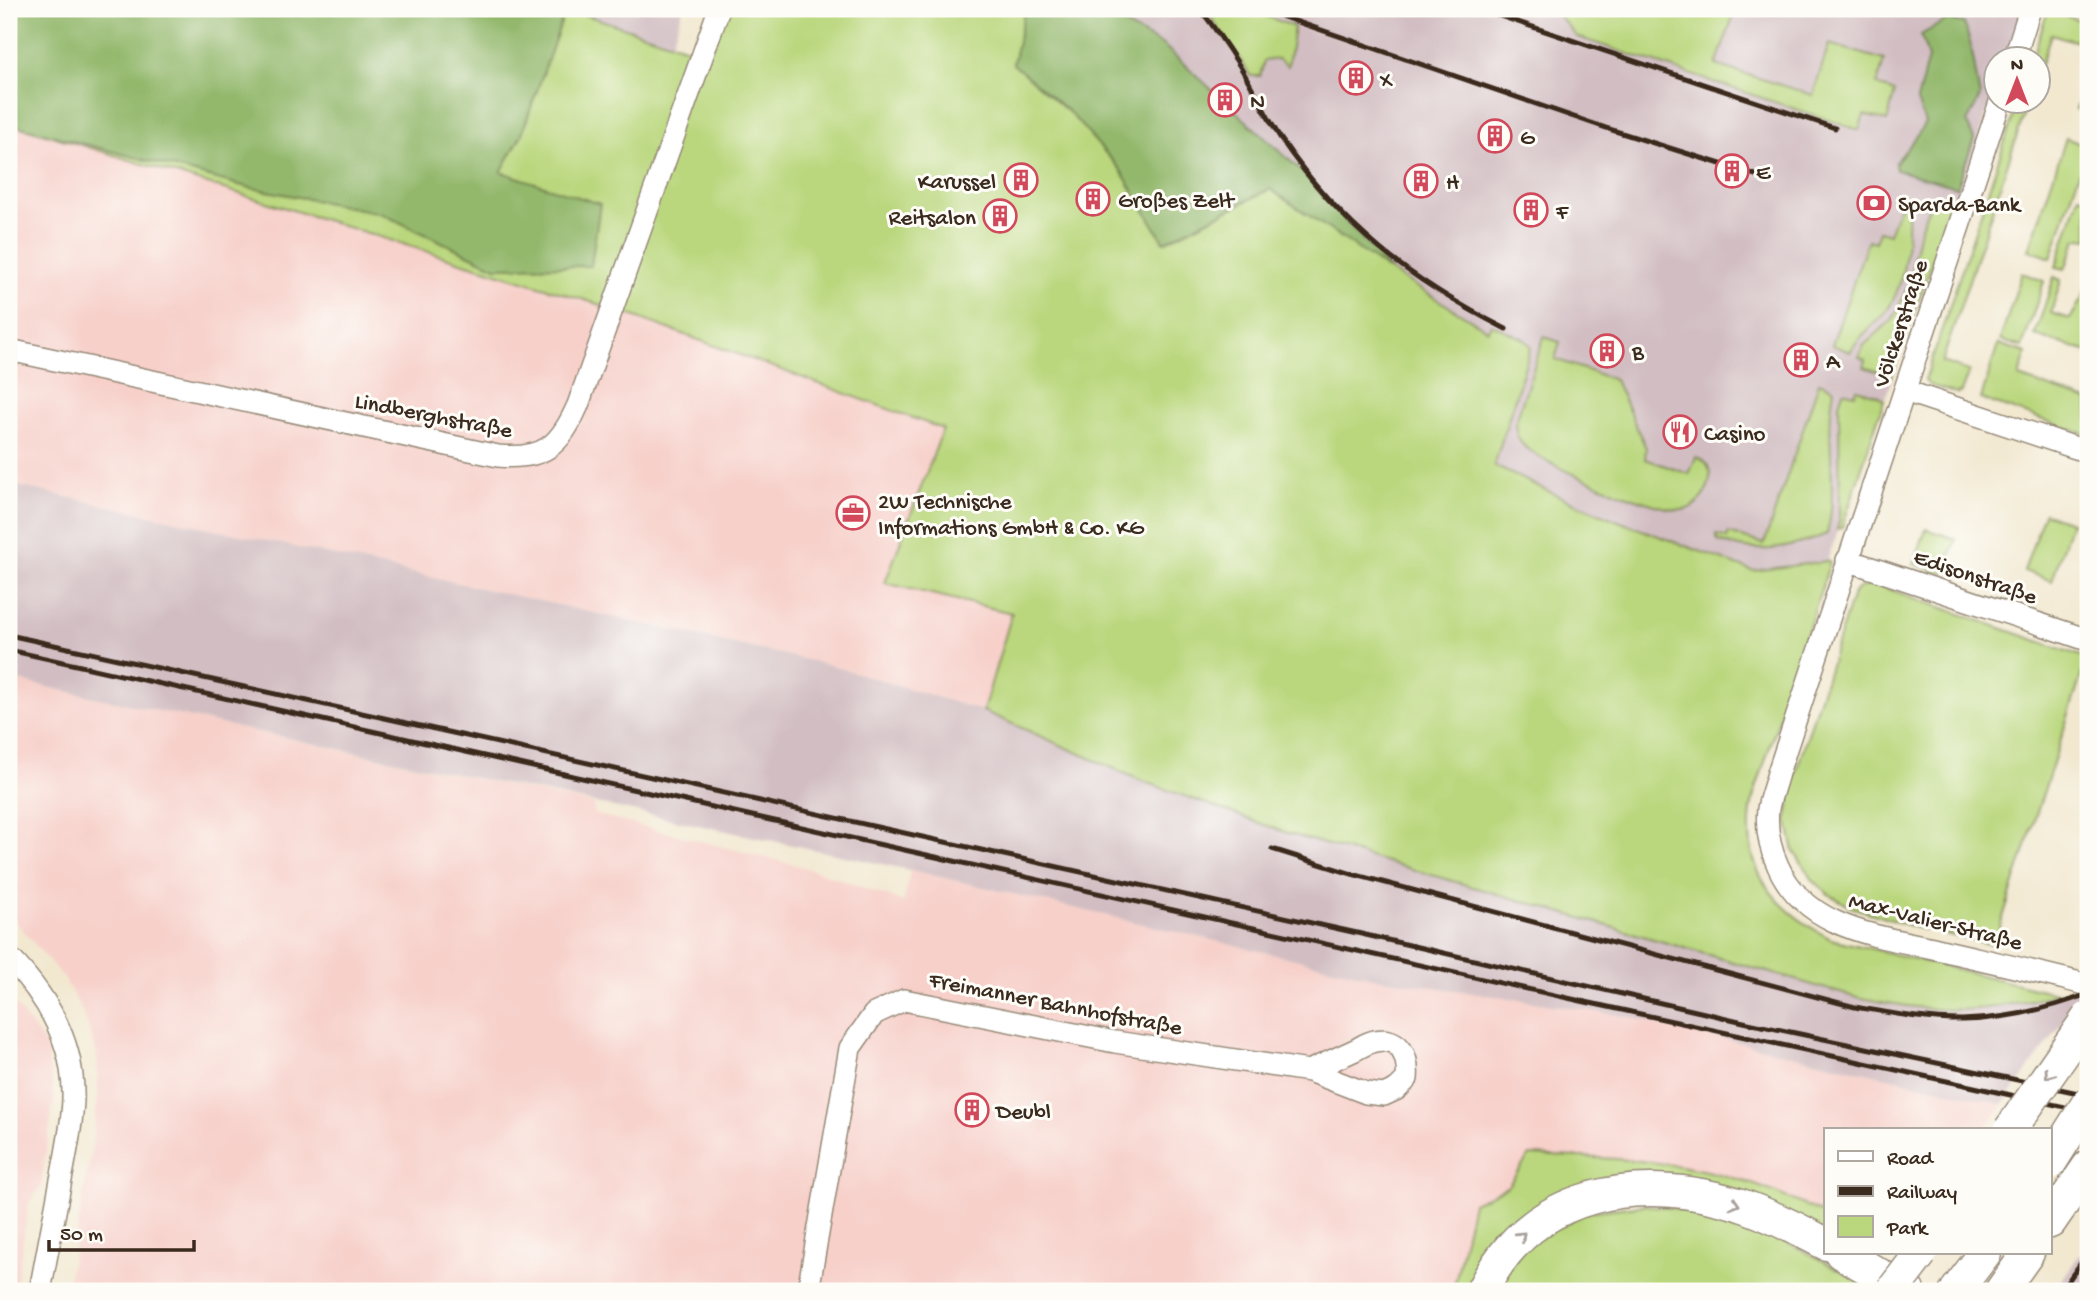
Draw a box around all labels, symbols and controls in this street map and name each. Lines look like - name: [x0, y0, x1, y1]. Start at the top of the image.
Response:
- north arrow: [1982, 46, 2052, 116]
- text: N: [2011, 55, 2023, 78]
- building icon: X: [1337, 59, 1375, 97]
- place label: X: [1379, 68, 1393, 95]
- building icon: N: [1206, 81, 1244, 119]
- place label: N: [1250, 90, 1265, 117]
- building icon: G: [1476, 117, 1514, 155]
- place label: G: [1520, 126, 1536, 153]
- building icon: E: [1713, 152, 1751, 190]
- building icon: Karussel: [1002, 161, 1040, 199]
- place label: E: [1756, 161, 1772, 188]
- building icon: H: [1402, 162, 1440, 200]
- place label: Karussel: [918, 170, 996, 197]
- place label: H: [1446, 171, 1460, 198]
- building icon: Großes Zelt: [1074, 180, 1112, 218]
- bank icon: Sparda-Bank: [1855, 184, 1893, 222]
- place label: Großes Zelt: [1118, 189, 1235, 216]
- building icon: F: [1512, 191, 1550, 229]
- place label: Sparda-Bank: [1898, 193, 2023, 220]
- building icon: Reitsalon: [981, 197, 1019, 235]
- place label: F: [1555, 200, 1569, 227]
- place label: Reitsalon: [889, 206, 976, 233]
- street label: Völckerstraße: [1869, 256, 1936, 392]
- building icon: B: [1588, 332, 1626, 370]
- place label: B: [1631, 341, 1645, 368]
- building icon: A: [1782, 341, 1820, 379]
- place label: A: [1826, 350, 1841, 377]
- street label: Lindberghstraße: [352, 389, 516, 446]
- restaurant icon: Casino: [1661, 413, 1699, 451]
- place label: Casino: [1704, 422, 1766, 449]
- place label: 2W Technische Informations GmbH & Co. KG: [878, 490, 1145, 543]
- office icon: 2W Technische Informations GmbH & Co. KG: [834, 494, 872, 532]
- street label: Edisonstraße: [1910, 545, 2041, 612]
- street label: Max-Valier-Straße: [1846, 889, 2026, 958]
- street label: Freimanner Bahnhofstraße: [926, 967, 1185, 1043]
- one-way arrow: [2045, 1066, 2057, 1079]
- building icon: Deubl: [953, 1091, 991, 1129]
- place label: Deubl: [994, 1100, 1051, 1127]
- legend: [1824, 1128, 2052, 1254]
- text: Road: [1887, 1148, 1935, 1173]
- text: Railway: [1887, 1182, 1957, 1207]
- one-way arrow: [1729, 1195, 1741, 1210]
- scale bar: [49, 1209, 194, 1253]
- text: Park: [1886, 1218, 1930, 1243]
- text: 50 m: [60, 1224, 103, 1249]
- one-way arrow: [1513, 1232, 1526, 1245]

